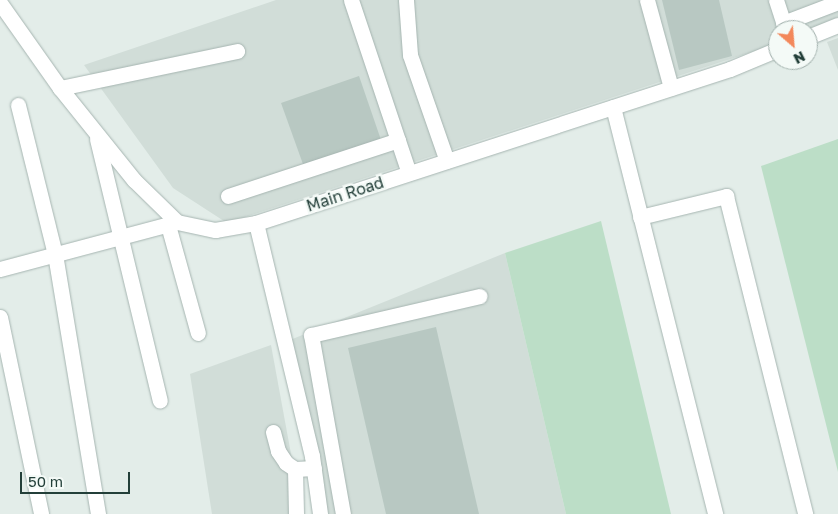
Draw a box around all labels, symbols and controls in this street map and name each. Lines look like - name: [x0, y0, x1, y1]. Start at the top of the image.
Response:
- north arrow: [768, 20, 818, 70]
- text: N: [791, 48, 808, 68]
- street label: Main Road: [304, 172, 386, 216]
- scale bar: [22, 462, 132, 494]
- text: 50 m: [28, 472, 63, 490]

